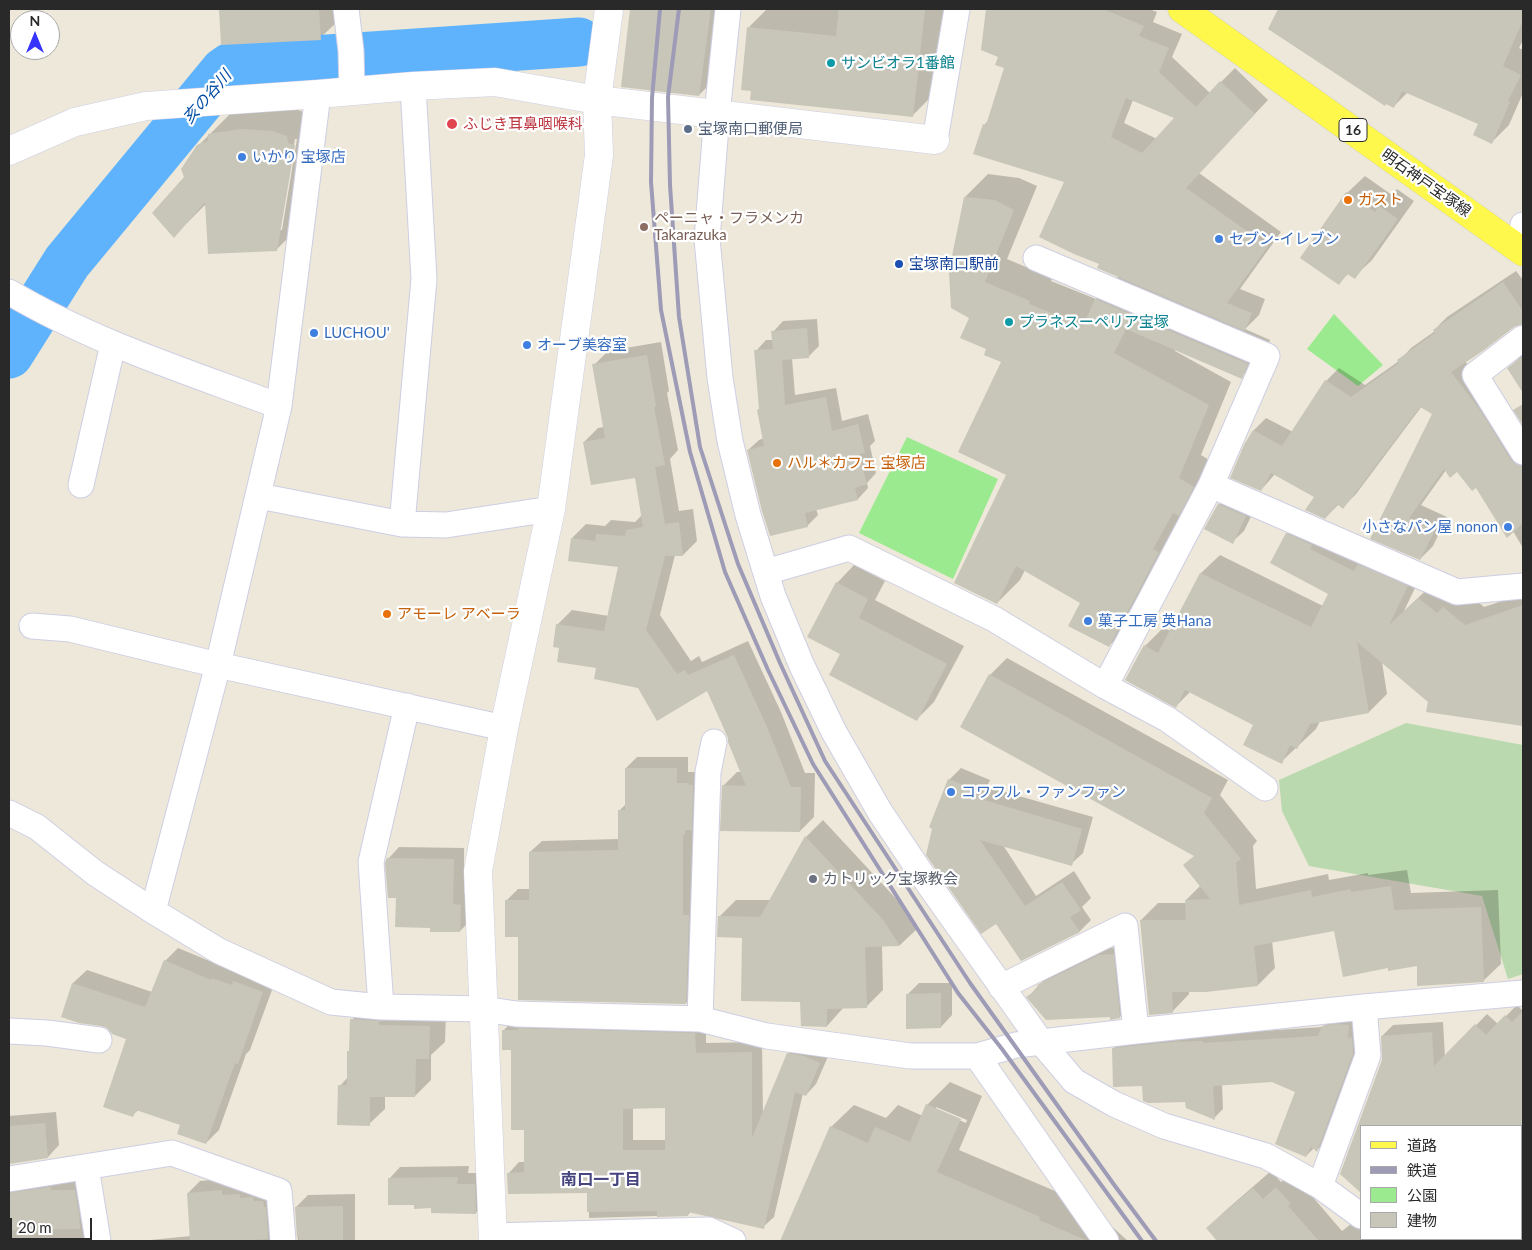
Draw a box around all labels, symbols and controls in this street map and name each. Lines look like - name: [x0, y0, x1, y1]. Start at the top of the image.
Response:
- north arrow: [10, 10, 60, 60]
- text: N: [30, 12, 40, 29]
- place label: サンビオラ1番館: [841, 54, 955, 72]
- marker: サンビオラ1番館: [825, 57, 837, 69]
- water label: 亥の谷川: [179, 67, 235, 127]
- place label: ふじき耳鼻咽喉科: [463, 115, 583, 133]
- marker: ふじき耳鼻咽喉科: [445, 117, 459, 131]
- road number: 16: [1339, 118, 1367, 142]
- place label: 宝塚南口郵便局: [698, 120, 803, 138]
- marker: 宝塚南口郵便局: [682, 123, 694, 135]
- street label: 明石神戸宝塚線: [1378, 146, 1474, 220]
- place label: いかり 宝塚店: [252, 148, 346, 166]
- marker: いかり 宝塚店: [236, 151, 248, 163]
- place label: ガスト: [1358, 191, 1403, 209]
- marker: ガスト: [1342, 194, 1354, 206]
- place label: ペーニャ・フラメンカ Takarazuka: [654, 209, 804, 244]
- marker: ペーニャ・フラメンカ Takarazuka: [638, 221, 650, 233]
- place label: セブン-イレブン: [1229, 230, 1340, 248]
- marker: セブン-イレブン: [1213, 233, 1225, 245]
- place label: 宝塚南口駅前: [909, 255, 999, 273]
- marker: 宝塚南口駅前: [893, 258, 905, 270]
- place label: プラネスーペリア宝塚: [1019, 313, 1169, 331]
- marker: プラネスーペリア宝塚: [1003, 316, 1015, 328]
- place label: LUCHOU': [324, 324, 390, 342]
- marker: LUCHOU': [308, 327, 320, 339]
- place label: オーブ美容室: [537, 336, 627, 354]
- marker: オーブ美容室: [521, 339, 533, 351]
- place label: ハル＊カフェ 宝塚店: [787, 454, 926, 472]
- marker: ハル＊カフェ 宝塚店: [771, 457, 783, 469]
- place label: 小さなパン屋 nonon: [1362, 518, 1498, 536]
- marker: 小さなパン屋 nonon: [1502, 521, 1514, 533]
- place label: アモーレ アベーラ: [397, 605, 521, 623]
- marker: アモーレ アベーラ: [381, 608, 393, 620]
- place label: 菓子工房 英Hana: [1098, 612, 1211, 630]
- marker: 菓子工房 英Hana: [1082, 615, 1094, 627]
- place label: コワフル・ファンファン: [961, 783, 1126, 801]
- marker: コワフル・ファンファン: [945, 786, 957, 798]
- place label: カトリック宝塚教会: [823, 870, 958, 888]
- marker: カトリック宝塚教会: [807, 873, 819, 885]
- legend: [1360, 1125, 1522, 1240]
- text: 道路: [1407, 1136, 1437, 1154]
- text: 鉄道: [1407, 1161, 1437, 1179]
- district label: 南口一丁目: [561, 1170, 641, 1190]
- text: 公園: [1407, 1186, 1437, 1204]
- scale bar: [12, 1208, 95, 1240]
- text: 建物: [1407, 1211, 1437, 1229]
- text: 20 m: [18, 1218, 52, 1236]

